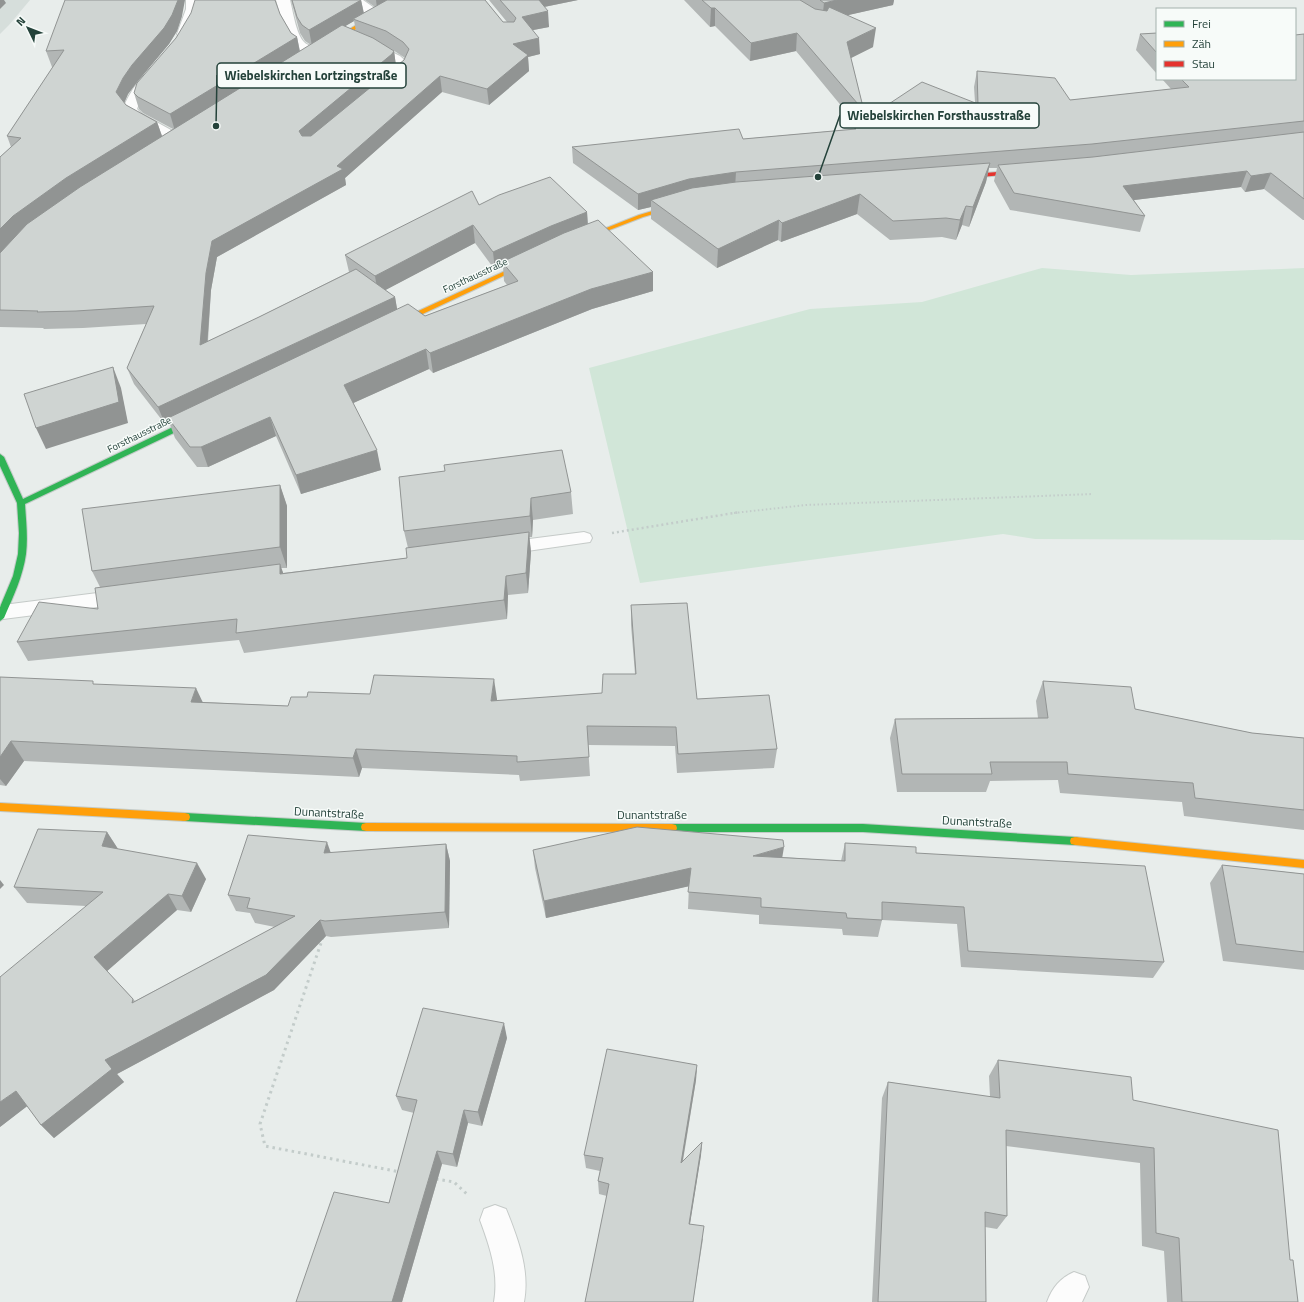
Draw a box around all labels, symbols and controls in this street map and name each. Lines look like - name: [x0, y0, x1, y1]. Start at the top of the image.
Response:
- north arrow: [8, 8, 48, 48]
- legend: [1156, 8, 1296, 80]
- text: N: [12, 13, 29, 29]
- text: Frei: [1192, 14, 1211, 33]
- text: Zäh: [1192, 34, 1211, 53]
- text: Stau: [1192, 54, 1215, 73]
- callout: Wiebelskirchen Lortzingstraße: [217, 63, 406, 88]
- text: Wiebelskirchen Lortzingstraße: [225, 65, 398, 85]
- callout: Wiebelskirchen Forsthausstraße: [840, 103, 1039, 128]
- text: Wiebelskirchen Forsthausstraße: [847, 105, 1031, 125]
- street label: Forsthausstraße: [440, 254, 510, 297]
- street label: Forsthausstraße: [105, 412, 174, 456]
- street label: Dunantstraße: [294, 801, 365, 824]
- street label: Dunantstraße: [617, 805, 687, 824]
- street label: Dunantstraße: [942, 810, 1013, 833]

